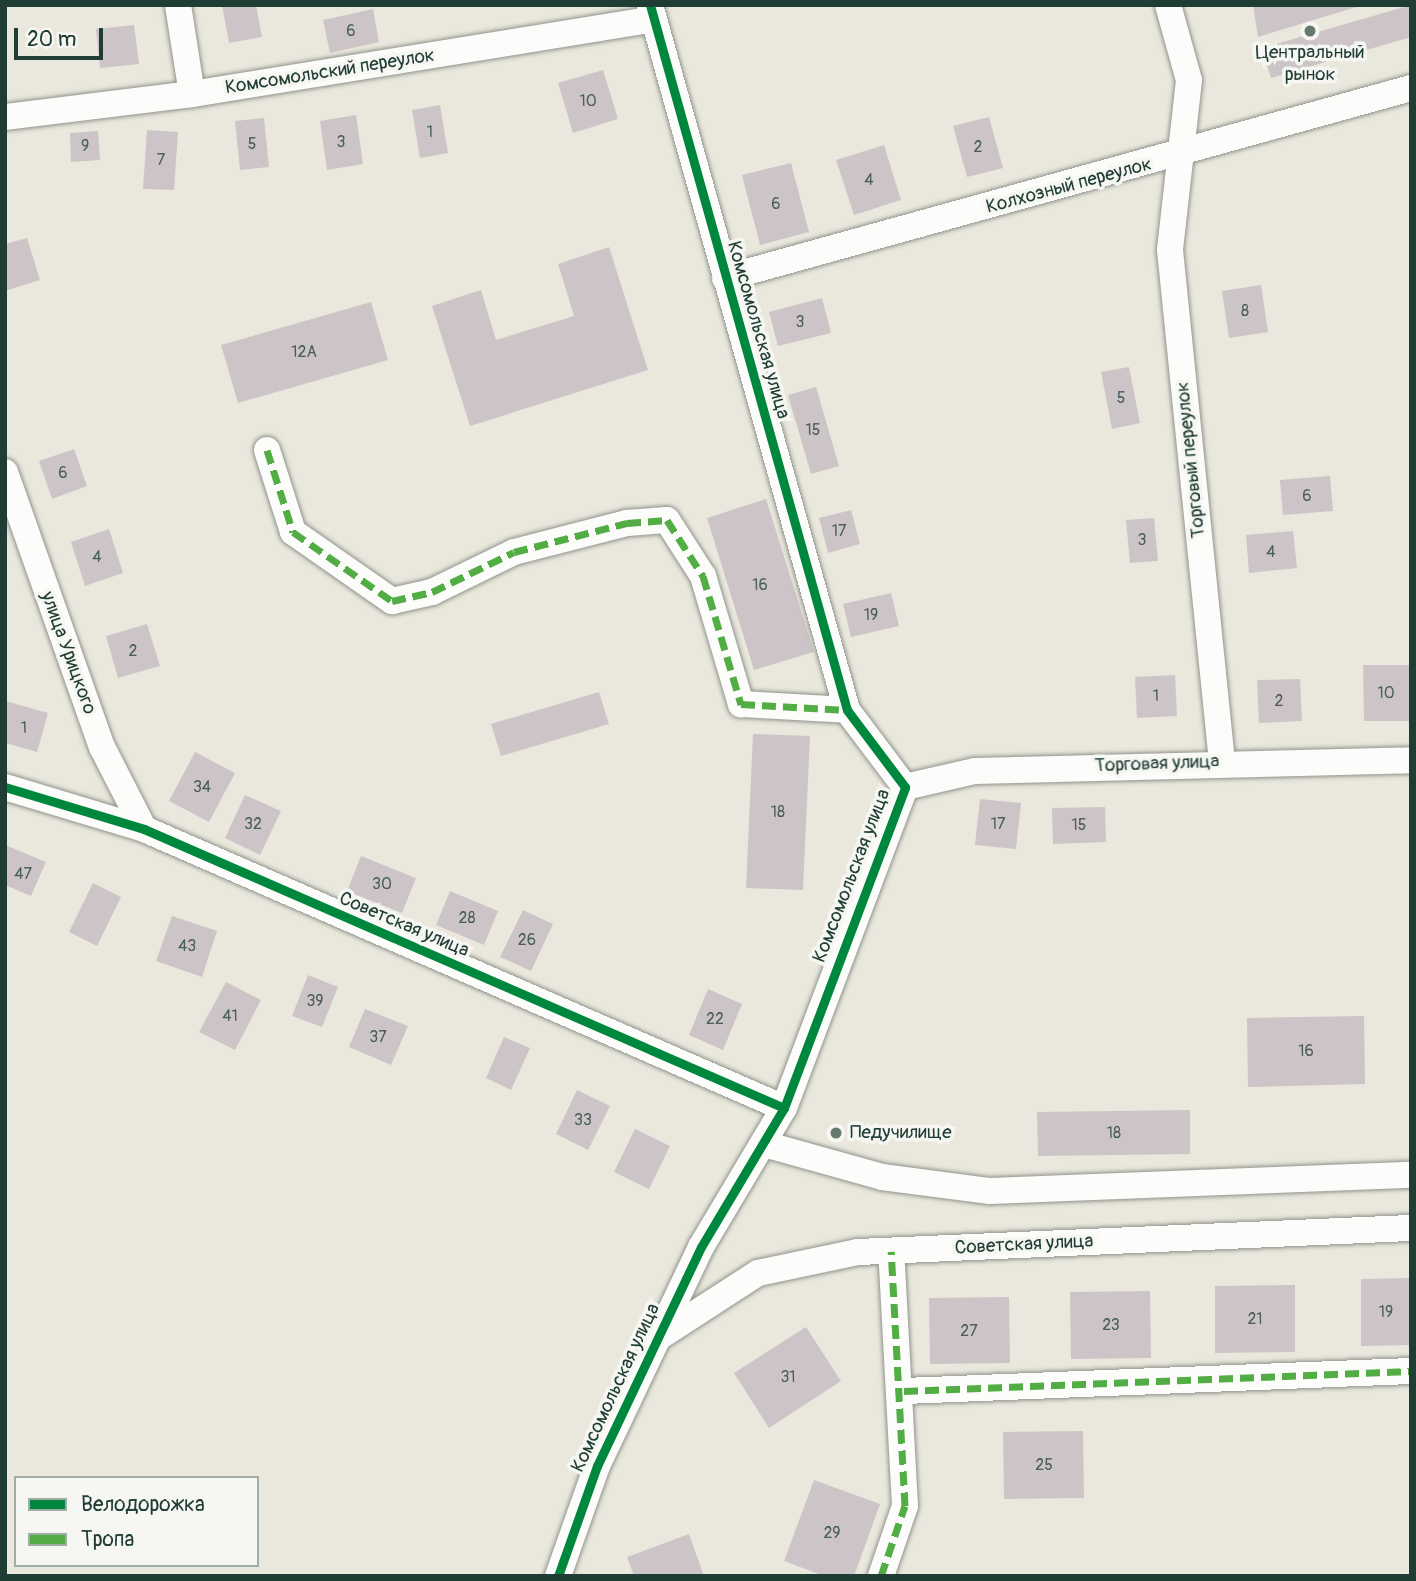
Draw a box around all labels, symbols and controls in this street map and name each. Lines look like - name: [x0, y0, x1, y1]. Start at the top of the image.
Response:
- scale bar: [18, 14, 107, 58]
- house number: 6: [346, 21, 356, 41]
- marker: Центральный рынок: [1302, 23, 1318, 39]
- text: 20 m: [27, 26, 76, 53]
- place label: Центральный рынок: [1255, 42, 1365, 86]
- street label: Комсомольский переулок: [224, 44, 436, 100]
- house number: 10: [579, 91, 597, 111]
- house number: 1: [427, 122, 433, 142]
- house number: 3: [337, 132, 345, 152]
- house number: 5: [248, 134, 256, 154]
- house number: 9: [81, 136, 89, 156]
- house number: 2: [974, 137, 982, 157]
- house number: 7: [157, 150, 165, 170]
- street label: Колхозный переулок: [984, 153, 1154, 219]
- house number: 4: [864, 170, 874, 190]
- house number: 6: [771, 194, 781, 214]
- street label: Комсомольская улица: [722, 239, 794, 421]
- house number: 8: [1241, 301, 1249, 321]
- house number: 3: [796, 312, 804, 332]
- house number: 12А: [291, 342, 317, 362]
- street label: Торговый переулок: [1171, 381, 1211, 539]
- house number: 5: [1117, 388, 1125, 408]
- house number: 15: [806, 420, 820, 440]
- house number: 6: [58, 463, 68, 483]
- house number: 6: [1302, 486, 1312, 506]
- house number: 17: [832, 521, 846, 541]
- house number: 3: [1138, 530, 1146, 550]
- house number: 4: [1266, 542, 1276, 562]
- house number: 4: [92, 547, 102, 567]
- house number: 16: [752, 575, 768, 595]
- street label: улица Урицкого: [35, 589, 101, 717]
- house number: 19: [864, 605, 878, 625]
- house number: 2: [129, 641, 137, 661]
- house number: 10: [1377, 683, 1395, 703]
- house number: 1: [1153, 686, 1159, 706]
- house number: 2: [1275, 691, 1283, 711]
- house number: 1: [21, 718, 27, 738]
- street label: Торговая улица: [1094, 750, 1220, 778]
- house number: 34: [193, 777, 211, 797]
- street label: Комсомольская улица: [808, 786, 896, 966]
- house number: 18: [771, 802, 785, 822]
- house number: 32: [244, 814, 262, 834]
- house number: 17: [991, 814, 1005, 834]
- house number: 15: [1072, 815, 1086, 835]
- house number: 47: [14, 864, 32, 884]
- house number: 30: [372, 874, 392, 894]
- street label: Советская улица: [336, 887, 472, 963]
- house number: 28: [458, 908, 476, 928]
- house number: 26: [518, 930, 536, 950]
- house number: 43: [178, 936, 196, 956]
- house number: 39: [306, 991, 324, 1011]
- house number: 41: [222, 1006, 238, 1026]
- house number: 22: [706, 1009, 724, 1029]
- house number: 37: [369, 1027, 387, 1047]
- house number: 16: [1298, 1041, 1314, 1061]
- house number: 33: [574, 1110, 592, 1130]
- place label: Педучилище: [850, 1122, 951, 1144]
- house number: 18: [1107, 1123, 1121, 1143]
- marker: Педучилище: [828, 1125, 844, 1141]
- street label: Советская улица: [954, 1230, 1094, 1260]
- street label: Комсомольская улица: [567, 1300, 665, 1476]
- house number: 19: [1379, 1302, 1393, 1322]
- house number: 21: [1247, 1309, 1263, 1329]
- house number: 23: [1102, 1315, 1120, 1335]
- house number: 27: [960, 1321, 978, 1341]
- house number: 31: [780, 1367, 796, 1387]
- house number: 25: [1035, 1455, 1053, 1475]
- legend: [14, 1476, 259, 1567]
- text: Велодорожка: [81, 1491, 205, 1518]
- house number: 29: [823, 1523, 841, 1543]
- text: Тропа: [81, 1526, 134, 1553]

